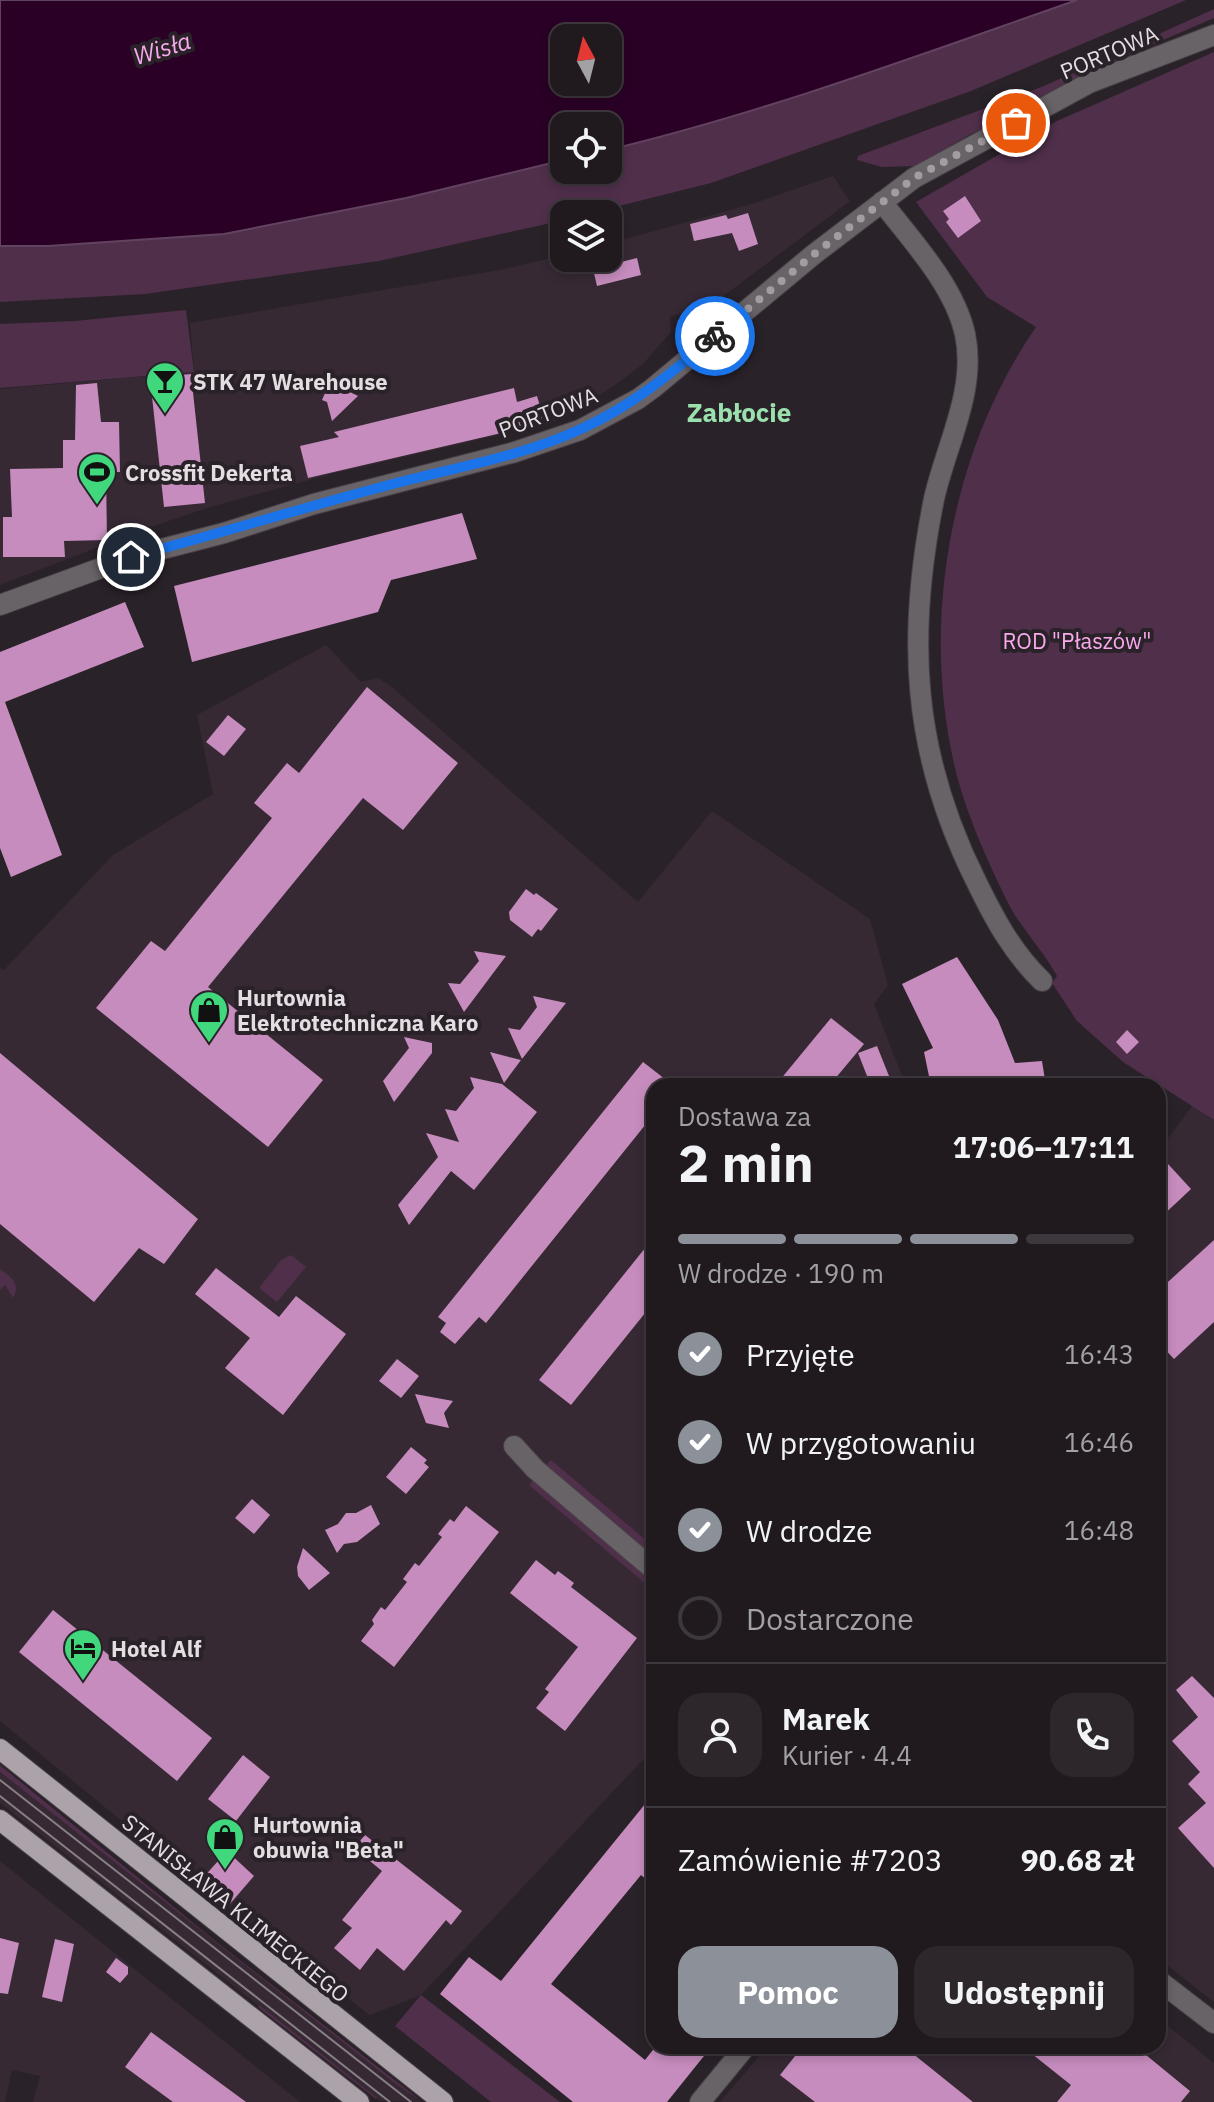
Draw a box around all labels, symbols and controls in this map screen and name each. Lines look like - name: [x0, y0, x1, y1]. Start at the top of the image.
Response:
- street label: PORTOWA: [1056, 18, 1162, 86]
- water label: Wisła: [129, 24, 195, 72]
- north arrow: [550, 24, 622, 96]
- map controls: [550, 24, 622, 272]
- pin: [982, 89, 1050, 157]
- icon: bag: [994, 101, 1038, 145]
- button: locate: [550, 112, 622, 184]
- button: layers: [550, 200, 622, 272]
- courier: [675, 296, 755, 376]
- icon: bike: [693, 314, 737, 358]
- bar icon: STK 47 Warehouse: [144, 360, 186, 415]
- place label: STK 47 Warehouse: [193, 367, 388, 396]
- street label: PORTOWA: [494, 380, 602, 444]
- district label: Zabłocie: [687, 395, 791, 429]
- sports icon: Crossfit Dekerta: [76, 451, 118, 506]
- place label: Crossfit Dekerta: [125, 458, 292, 487]
- pin: [97, 523, 165, 591]
- icon: home: [109, 535, 153, 579]
- park label: ROD "Płaszów": [1002, 626, 1152, 655]
- place label: Hurtownia Elektrotechniczna Karo: [237, 983, 478, 1037]
- shop icon: Hurtownia Elektrotechniczna Karo: [188, 989, 230, 1044]
- text: Dostawa za: [678, 1099, 811, 1133]
- text: 17:06–17:11: [953, 1127, 1134, 1166]
- text: 2 min: [678, 1129, 814, 1196]
- text: W drodze · 190 m: [678, 1256, 884, 1290]
- icon: check: [678, 1332, 722, 1376]
- text: Przyjęte: [746, 1335, 855, 1374]
- text: 16:43: [1064, 1337, 1134, 1371]
- icon: check: [678, 1420, 722, 1464]
- text: W przygotowaniu: [746, 1423, 976, 1462]
- text: 16:46: [1064, 1425, 1134, 1459]
- icon: check: [678, 1508, 722, 1552]
- text: W drodze: [746, 1511, 872, 1550]
- text: 16:48: [1064, 1513, 1134, 1547]
- text: Dostarczone: [746, 1599, 914, 1638]
- hotel icon: Hotel Alf: [62, 1627, 104, 1682]
- place label: Hotel Alf: [111, 1634, 202, 1663]
- button: person: [678, 1693, 762, 1777]
- button: phone: [1050, 1693, 1134, 1777]
- text: Marek: [782, 1699, 870, 1738]
- text: Kurier · 4.4: [782, 1738, 912, 1772]
- street label: STANISŁAWA KLIMECKIEGO: [117, 1807, 355, 2009]
- place label: Hurtownia obuwia "Beta": [253, 1810, 404, 1864]
- shop icon: Hurtownia obuwia "Beta": [204, 1816, 246, 1871]
- text: Zamówienie #7203: [678, 1840, 943, 1879]
- text: 90.68 zł: [1021, 1840, 1134, 1879]
- button: Pomoc: [678, 1946, 898, 2038]
- button: Udostępnij: [914, 1946, 1134, 2038]

